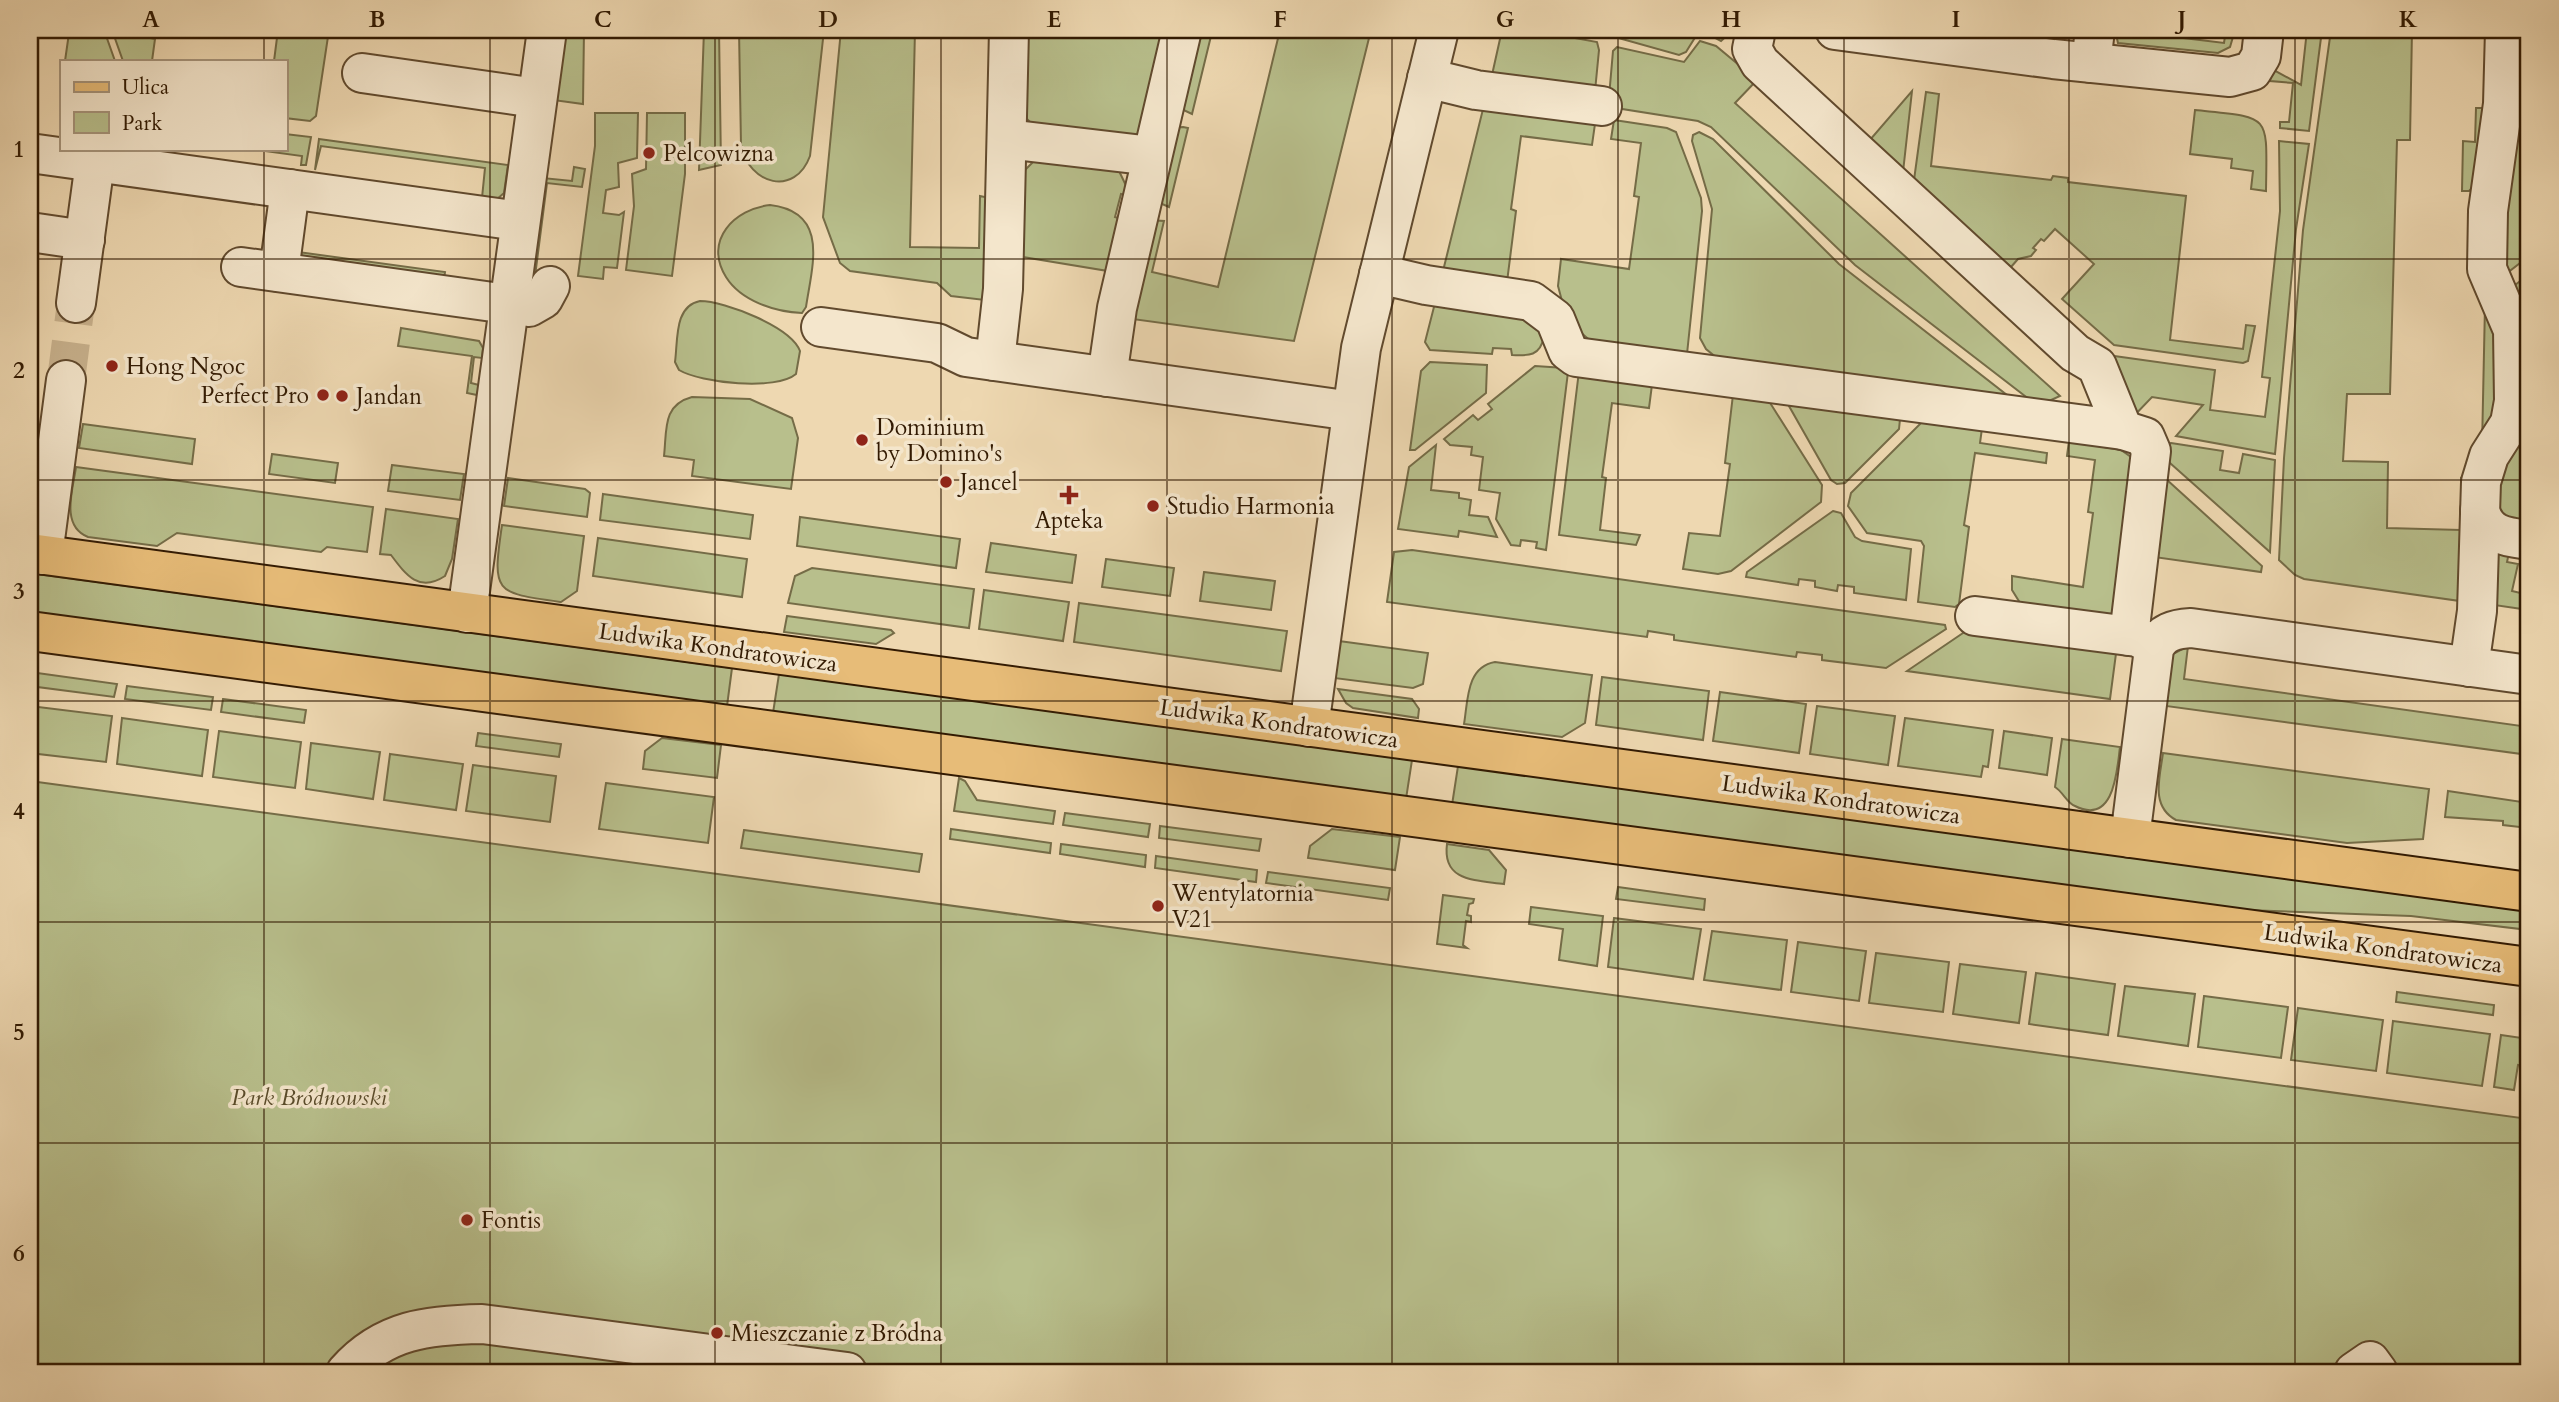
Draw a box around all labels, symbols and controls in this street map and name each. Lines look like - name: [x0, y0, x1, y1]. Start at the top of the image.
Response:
- text: A: [142, 4, 160, 35]
- text: B: [369, 4, 385, 35]
- text: C: [594, 4, 612, 35]
- text: D: [818, 4, 838, 35]
- text: E: [1047, 4, 1061, 35]
- text: F: [1273, 4, 1287, 35]
- text: G: [1496, 4, 1515, 35]
- text: H: [1721, 4, 1741, 35]
- text: I: [1952, 4, 1960, 35]
- text: J: [2175, 4, 2186, 35]
- text: K: [2399, 4, 2418, 35]
- legend: [60, 60, 287, 150]
- text: Ulica: [122, 73, 169, 102]
- text: Park: [122, 109, 163, 138]
- text: 1: [13, 134, 25, 165]
- place label: Pelcowizna: [663, 138, 774, 169]
- marker: Pelcowizna: [641, 145, 657, 161]
- place label: Hong Ngoc: [126, 351, 245, 382]
- text: 2: [13, 355, 25, 386]
- marker: Hong Ngoc: [104, 358, 120, 374]
- place label: Perfect Pro: [201, 380, 309, 411]
- place label: Jandan: [353, 381, 422, 412]
- marker: Perfect Pro: [315, 387, 331, 403]
- marker: Jandan: [334, 388, 350, 404]
- place label: Dominium by Domino's: [876, 412, 1002, 469]
- marker: Dominium by Domino's: [854, 432, 870, 448]
- place label: Jancel: [957, 467, 1018, 498]
- marker: Jancel: [938, 474, 954, 490]
- marker: Apteka: [1061, 487, 1077, 503]
- place label: Studio Harmonia: [1167, 491, 1335, 522]
- marker: Studio Harmonia: [1145, 498, 1161, 514]
- place label: Apteka: [1035, 505, 1103, 536]
- text: 3: [13, 576, 25, 607]
- street label: Ludwika Kondratowicza: [597, 615, 839, 680]
- street label: Ludwika Kondratowicza: [1158, 691, 1400, 756]
- street label: Ludwika Kondratowicza: [1720, 767, 1962, 832]
- text: 4: [13, 796, 25, 827]
- place label: Wentylatornia V21: [1171, 878, 1314, 935]
- marker: Wentylatornia V21: [1150, 898, 1166, 914]
- street label: Ludwika Kondratowicza: [2262, 916, 2504, 981]
- text: 5: [13, 1017, 25, 1048]
- park label: Park Bródnowski: [231, 1082, 388, 1113]
- place label: Fontis: [481, 1205, 541, 1236]
- marker: Fontis: [459, 1212, 475, 1228]
- text: 6: [13, 1238, 25, 1269]
- place label: Mieszczanie z Bródna: [731, 1318, 943, 1349]
- marker: Mieszczanie z Bródna: [709, 1325, 725, 1341]

